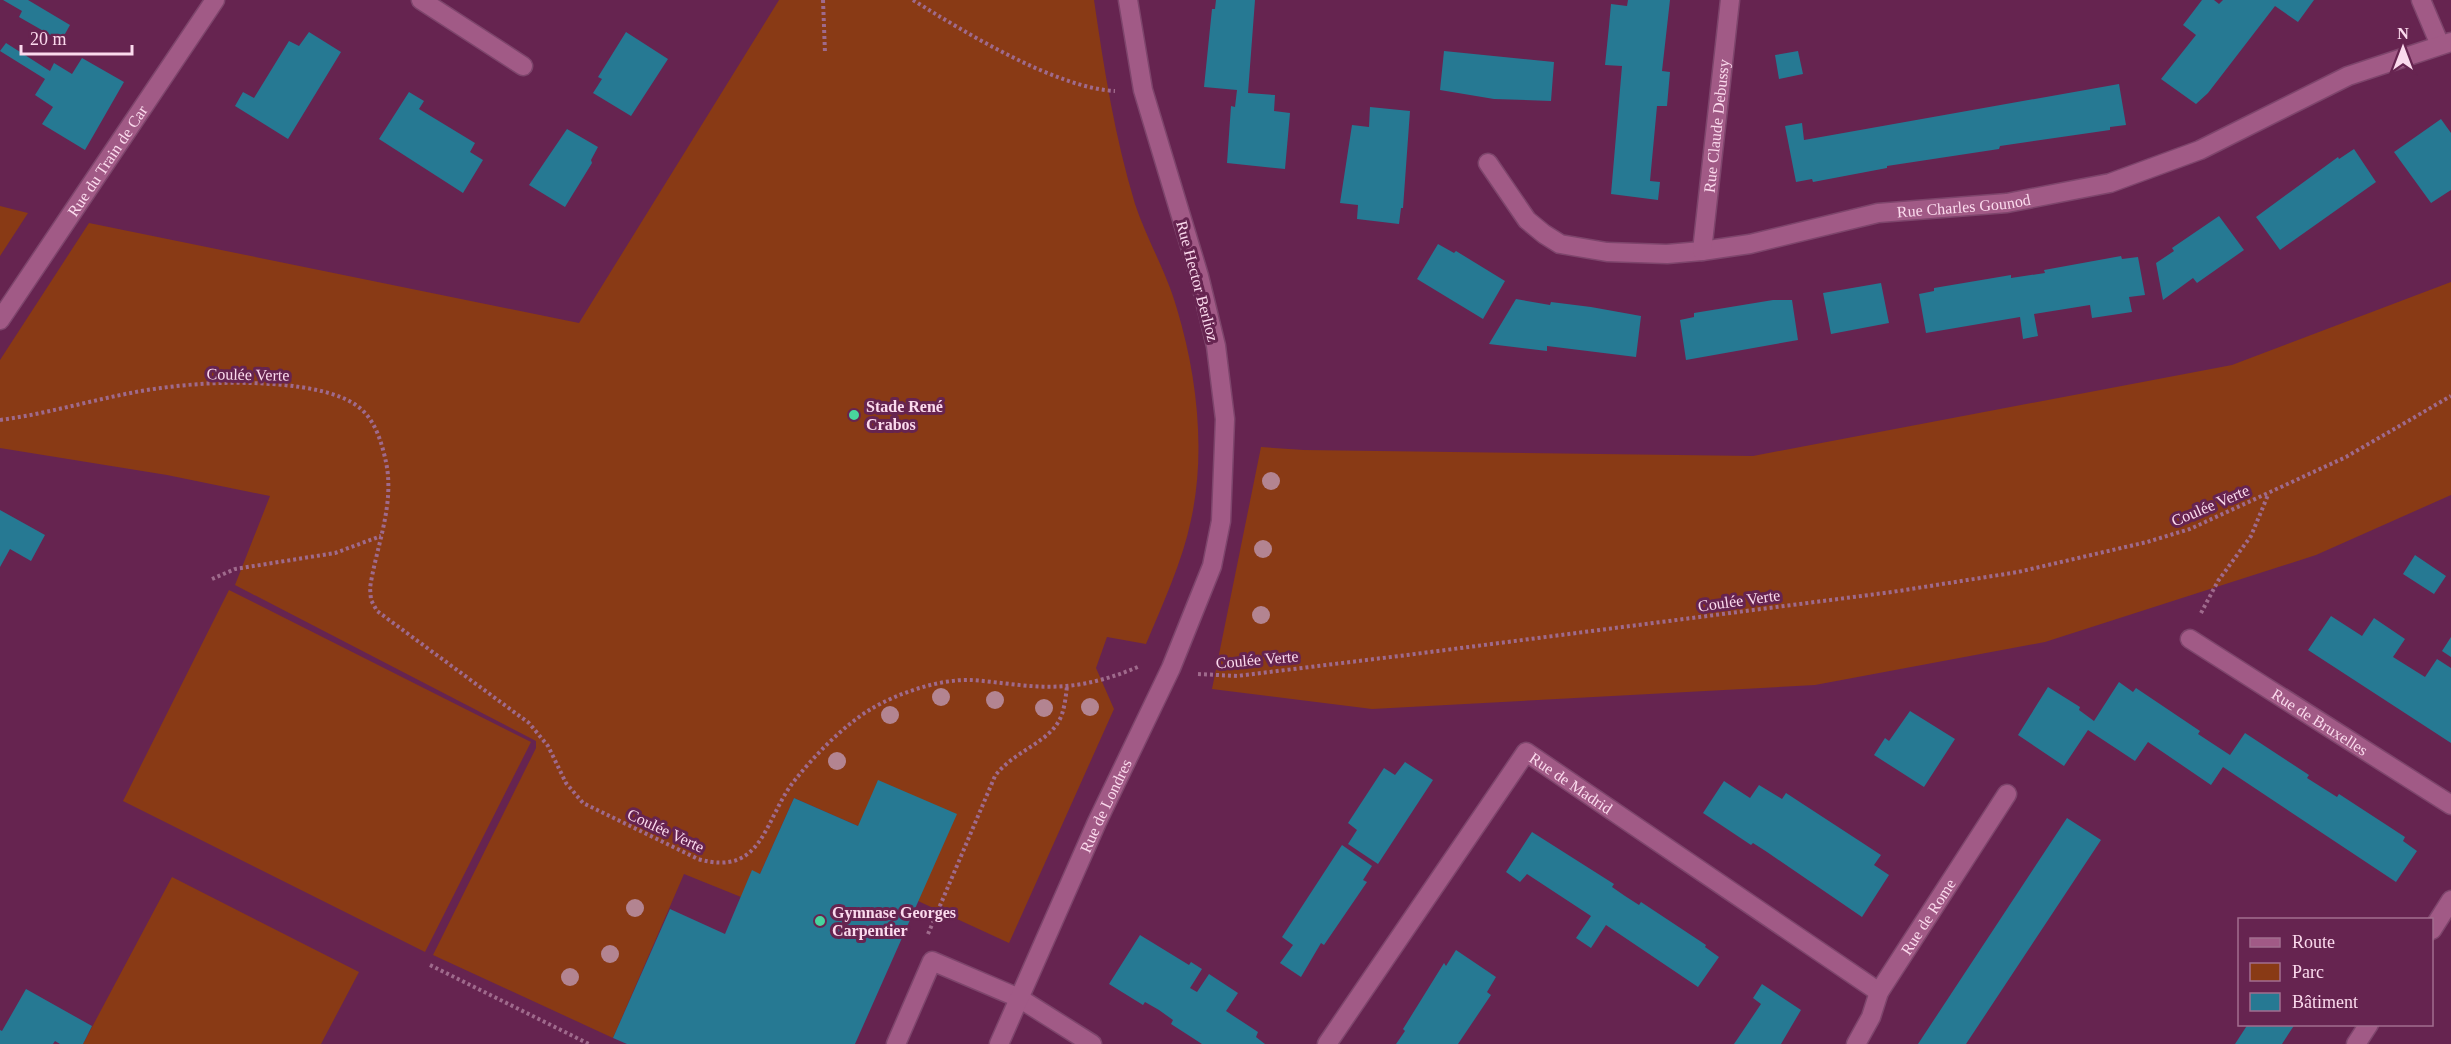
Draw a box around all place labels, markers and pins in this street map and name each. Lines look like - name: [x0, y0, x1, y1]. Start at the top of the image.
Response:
- place label: Stade René Crabos: [866, 398, 943, 433]
- marker: Stade René Crabos: [847, 408, 861, 422]
- place label: Gymnase Georges Carpentier: [832, 904, 956, 940]
- marker: Gymnase Georges Carpentier: [813, 914, 827, 928]

